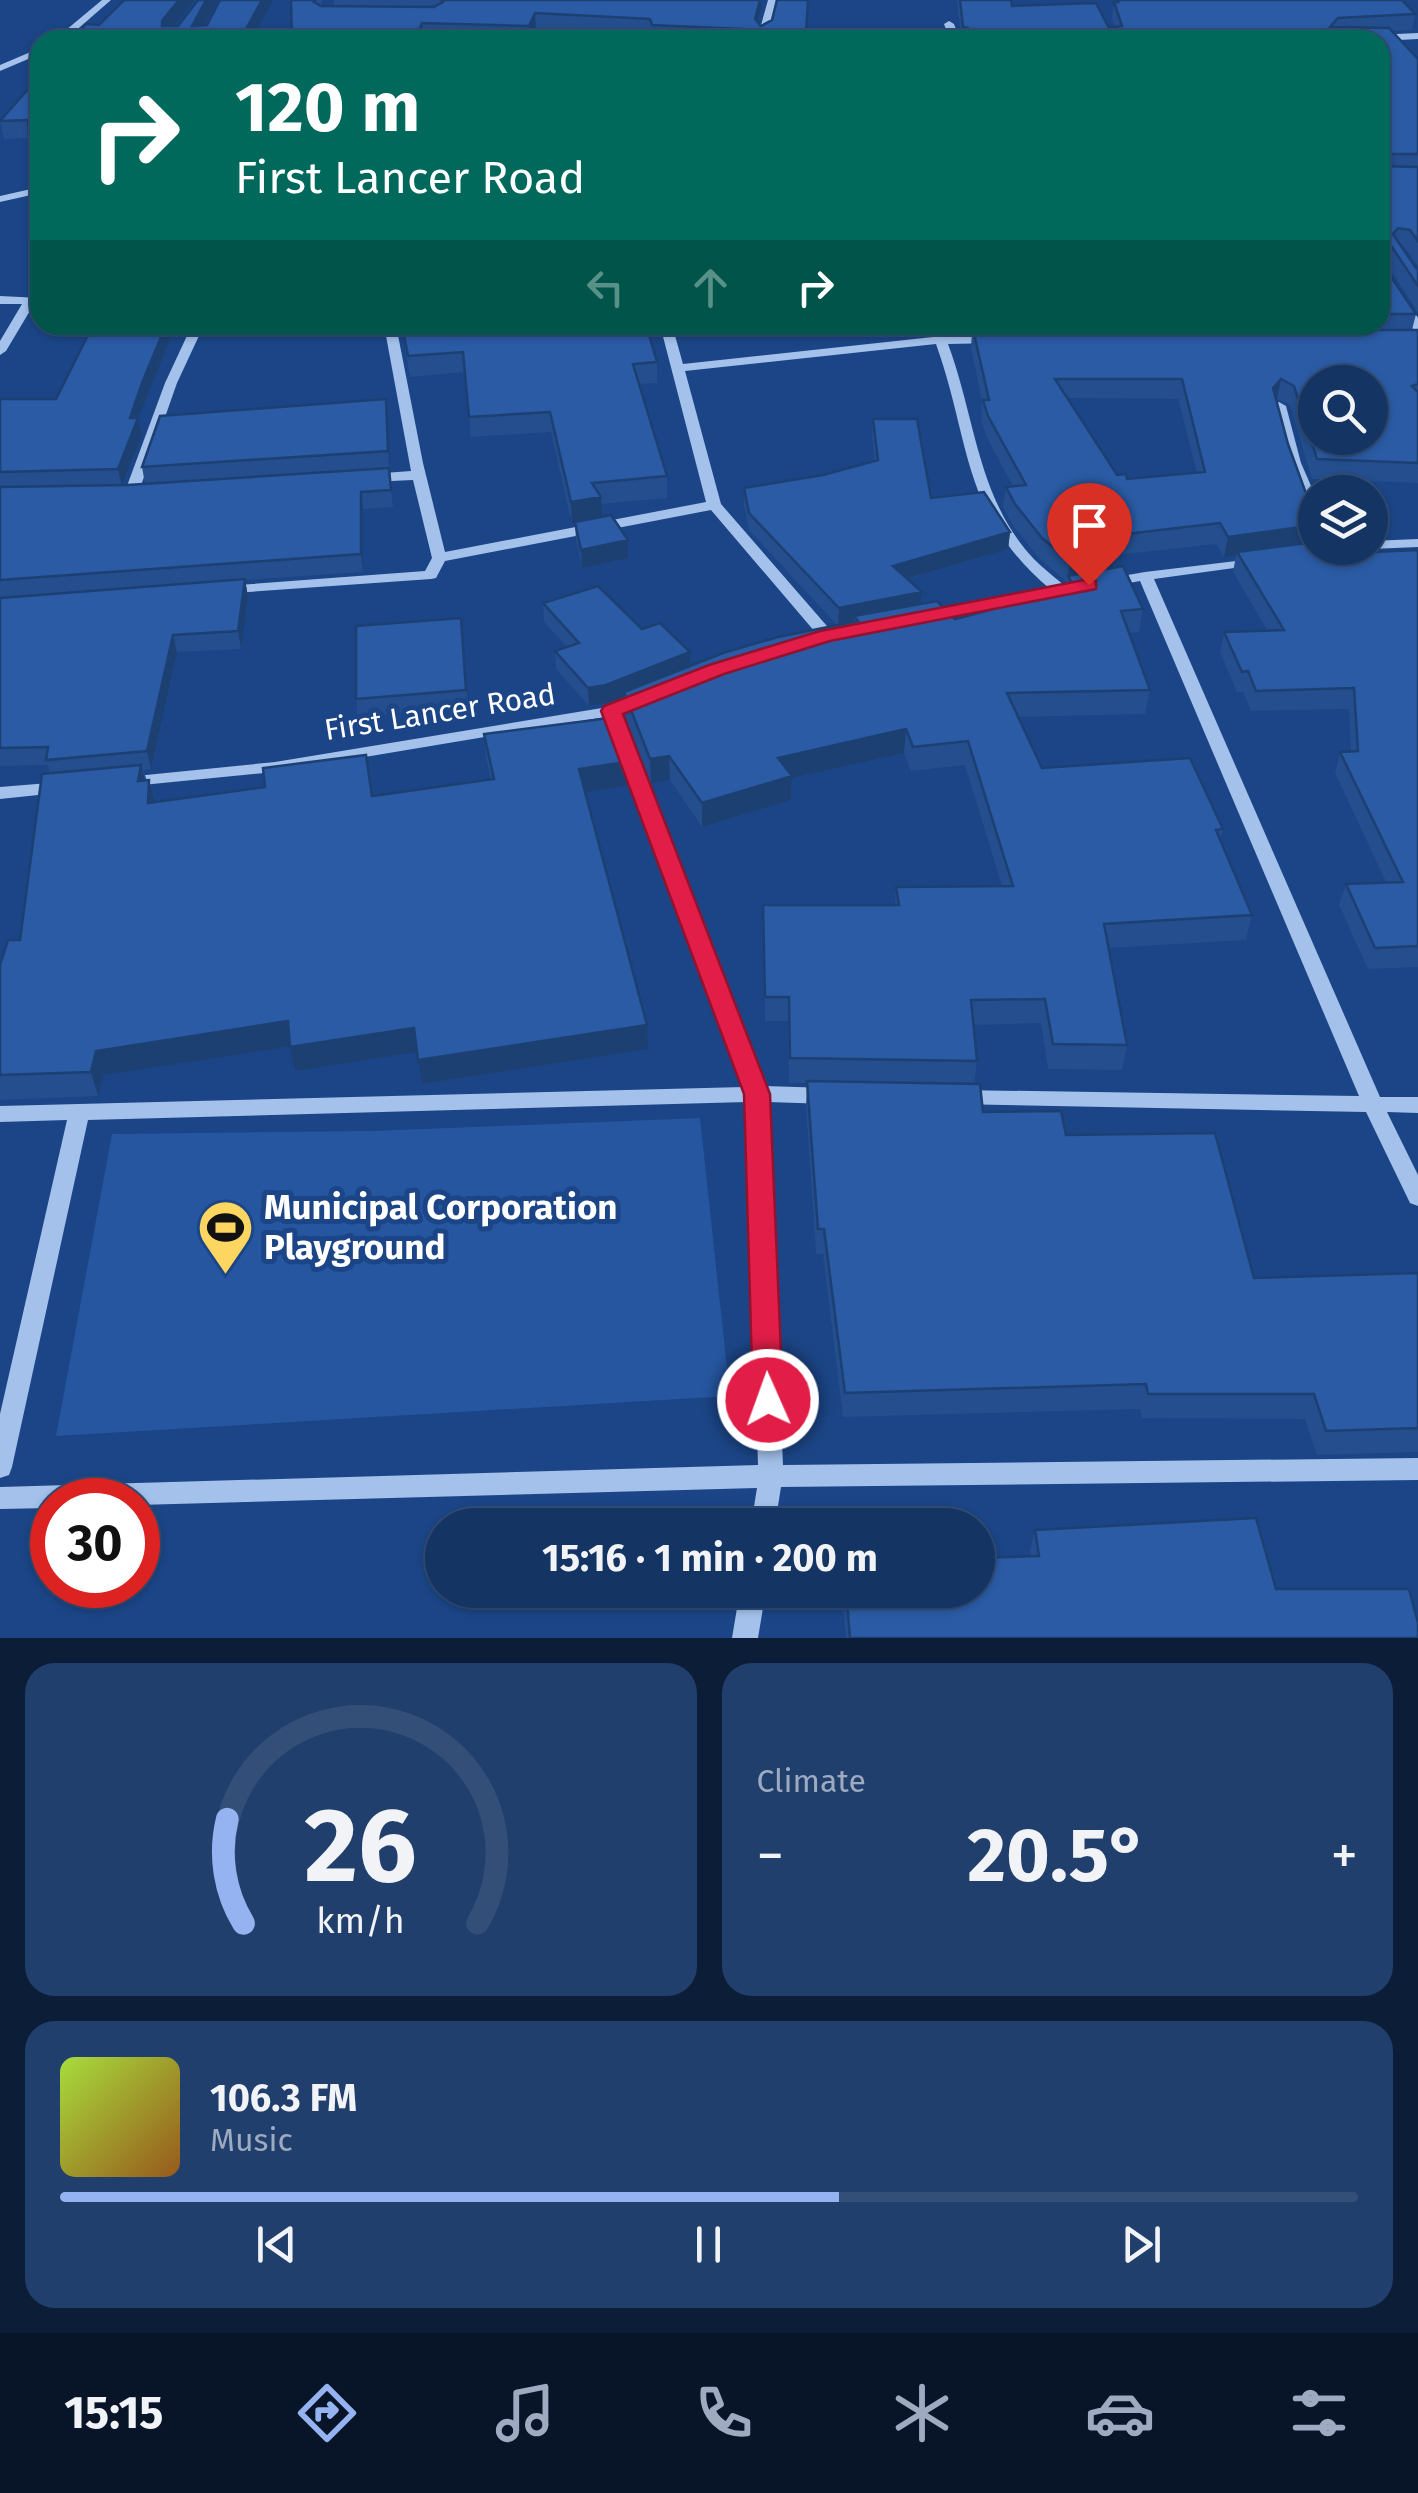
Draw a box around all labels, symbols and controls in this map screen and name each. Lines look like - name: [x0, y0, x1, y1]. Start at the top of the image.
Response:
- text: 120 m: [235, 66, 420, 150]
- icon: right: [70, 70, 200, 200]
- text: First Lancer Road: [235, 151, 585, 205]
- icon: left: [578, 260, 633, 315]
- icon: ahead: [683, 260, 738, 315]
- icon: right: [788, 260, 843, 315]
- map controls: [1298, 365, 1388, 565]
- button: search: [1298, 365, 1388, 455]
- button: layers: [1298, 475, 1388, 565]
- pin: [1047, 483, 1132, 586]
- icon: arrive: [1062, 498, 1117, 553]
- street label: First Lancer Road: [322, 676, 558, 748]
- place label: Municipal Corporation Playground: [264, 1186, 618, 1268]
- sports icon: Municipal Corporation Playground: [195, 1197, 255, 1276]
- position arrow: [716, 1348, 820, 1452]
- speed limit sign: 30: [30, 1478, 160, 1608]
- text: 15:16 · 1 min · 200 m: [542, 1535, 878, 1581]
- text: Climate: [757, 1762, 866, 1800]
- text: 26: [305, 1784, 417, 1909]
- text: 20.5°: [967, 1811, 1147, 1901]
- text: −: [757, 1823, 784, 1889]
- text: +: [1331, 1823, 1358, 1889]
- text: km/h: [317, 1900, 405, 1942]
- text: 106.3 FM: [210, 2075, 357, 2121]
- text: Music: [210, 2121, 293, 2159]
- icon: previous: [249, 2217, 304, 2272]
- icon: pause: [681, 2217, 736, 2272]
- icon: next: [1114, 2217, 1169, 2272]
- icon: directions: [292, 2378, 362, 2448]
- icon: music: [490, 2378, 560, 2448]
- icon: phone: [689, 2378, 759, 2448]
- icon: climate: [887, 2378, 957, 2448]
- icon: car: [1085, 2378, 1155, 2448]
- icon: filters: [1284, 2378, 1354, 2448]
- text: 15:15: [64, 2386, 163, 2440]

